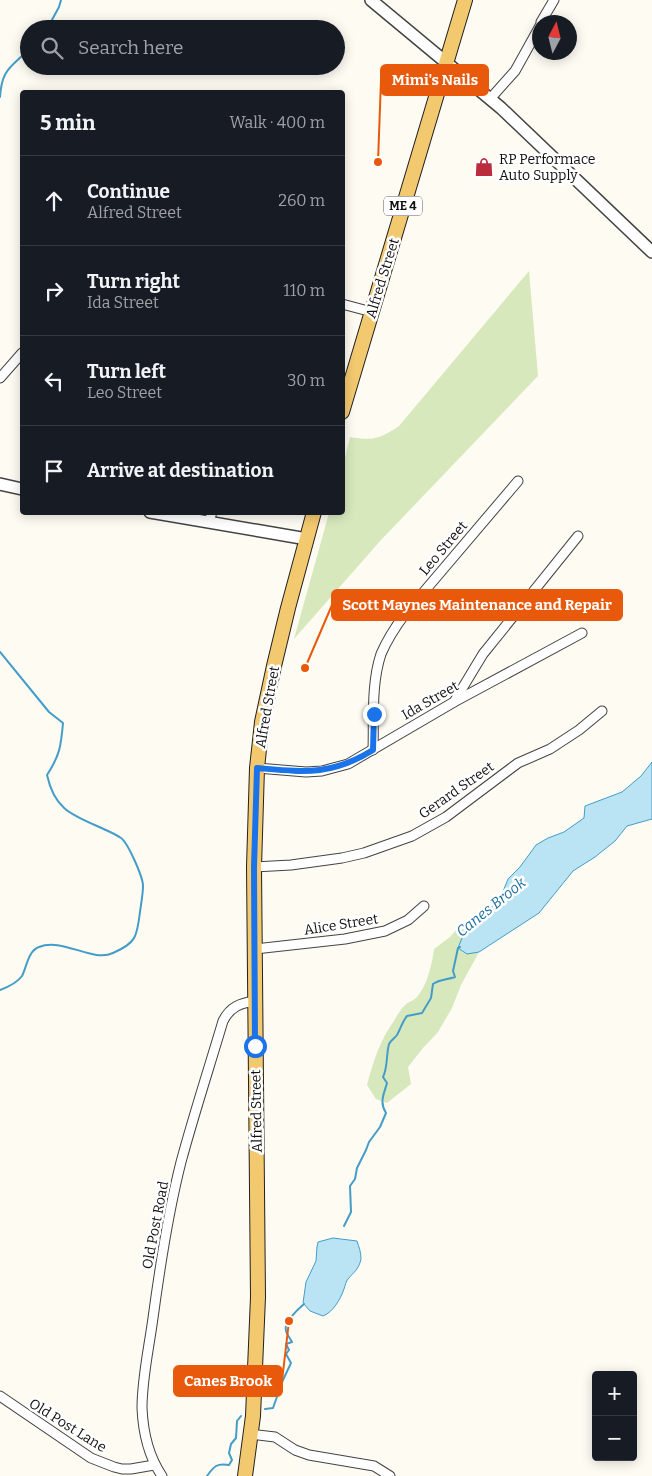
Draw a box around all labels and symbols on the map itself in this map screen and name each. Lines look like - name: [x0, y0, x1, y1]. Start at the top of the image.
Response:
- north arrow: [532, 15, 577, 60]
- callout: Mimi's Nails: [381, 65, 488, 95]
- text: Mimi's Nails: [392, 71, 478, 89]
- place label: RP Performace Auto Supply: [499, 151, 596, 184]
- shop icon: RP Performace Auto Supply: [473, 156, 495, 178]
- road number: ME 4: [384, 197, 422, 216]
- street label: Alfred Street: [362, 236, 403, 320]
- street label: Leo Street: [416, 518, 471, 579]
- callout: Scott Maynes Maintenance and Repair: [332, 590, 622, 620]
- text: Scott Maynes Maintenance and Repair: [342, 596, 612, 614]
- street label: Alfred Street: [252, 665, 283, 749]
- street label: Ida Street: [399, 677, 462, 723]
- route end: [363, 703, 386, 726]
- street label: Gerard Street: [415, 758, 497, 823]
- water label: Canes Brook: [453, 873, 530, 940]
- street label: Alice Street: [303, 910, 379, 939]
- route start: [244, 1035, 267, 1058]
- street label: Alfred Street: [247, 1069, 266, 1153]
- street label: Old Post Road: [139, 1180, 172, 1270]
- callout: Canes Brook: [174, 1366, 282, 1396]
- text: Canes Brook: [184, 1372, 272, 1390]
- street label: Old Post Lane: [26, 1395, 110, 1456]

